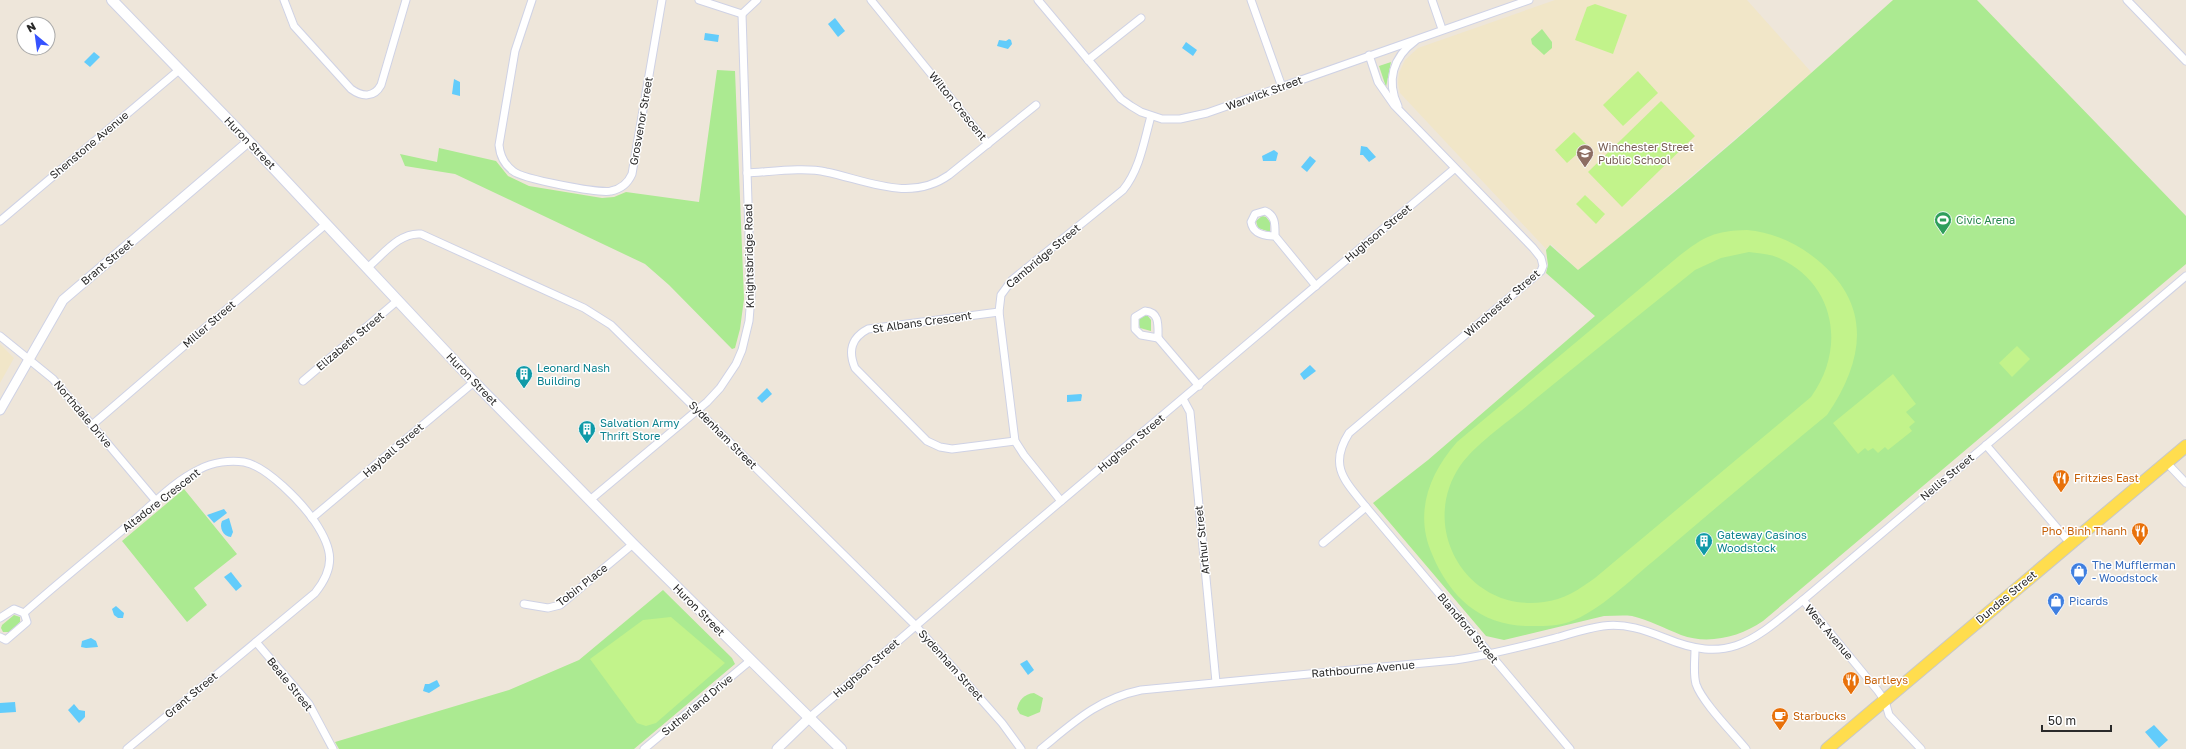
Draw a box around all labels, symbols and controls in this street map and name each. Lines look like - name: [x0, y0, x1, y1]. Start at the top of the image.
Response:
- north arrow: [16, 16, 56, 56]
- text: N: [24, 19, 38, 35]
- street label: Wilton Crescent: [927, 69, 990, 143]
- street label: Warwick Street: [1224, 73, 1304, 112]
- street label: Grosvenor Street: [626, 76, 655, 166]
- street label: Shenstone Avenue: [47, 108, 131, 181]
- street label: Huron Street: [222, 114, 279, 172]
- place label: Winchester Street Public School: [1598, 140, 1694, 166]
- school or university icon: Winchester Street Public School: [1575, 143, 1595, 168]
- street label: Hughson Street: [1342, 201, 1414, 264]
- street label: Knightsbridge Road: [741, 204, 756, 308]
- sports icon: Civic Arena: [1933, 210, 1953, 235]
- place label: Civic Arena: [1956, 213, 2015, 226]
- street label: Cambridge Street: [1003, 221, 1082, 290]
- street label: Brant Street: [78, 236, 135, 287]
- street label: Winchester Street: [1461, 266, 1542, 339]
- street label: Miller Street: [180, 297, 238, 350]
- street label: Elizabeth Street: [313, 308, 386, 373]
- street label: St Albans Crescent: [871, 308, 972, 335]
- street label: Huron Street: [444, 350, 501, 408]
- place label: Leonard Nash Building: [537, 361, 610, 387]
- building icon: Leonard Nash Building: [514, 364, 534, 389]
- street label: Northdale Drive: [52, 378, 115, 450]
- street label: Sydenham Street: [687, 398, 760, 471]
- street label: Hughson Street: [1095, 411, 1167, 474]
- place label: Salvation Army Thrift Store: [600, 416, 679, 442]
- building icon: Salvation Army Thrift Store: [577, 419, 597, 444]
- street label: Hayball Street: [360, 420, 426, 479]
- street label: Nellis Street: [1917, 450, 1976, 503]
- street label: Altadore Crescent: [119, 465, 202, 534]
- restaurant icon: Fritzies East: [2051, 468, 2071, 493]
- place label: Fritzies East: [2074, 471, 2139, 484]
- street label: Arthur Street: [1191, 505, 1212, 575]
- restaurant icon: Pho' Binh Thanh: [2130, 521, 2150, 546]
- place label: Pho' Binh Thanh: [2041, 524, 2127, 537]
- place label: Gateway Casinos Woodstock: [1717, 528, 1807, 554]
- building icon: Gateway Casinos Woodstock: [1694, 531, 1714, 556]
- place label: The Mufflerman - Woodstock: [2092, 558, 2176, 584]
- street label: Tobin Place: [554, 561, 610, 609]
- shop icon: The Mufflerman - Woodstock: [2069, 561, 2089, 586]
- street label: Dundas Street: [1973, 567, 2039, 626]
- street label: Huron Street: [671, 581, 728, 638]
- street label: Blandford Street: [1435, 590, 1501, 665]
- shop icon: Picards: [2046, 591, 2066, 616]
- place label: Picards: [2069, 594, 2108, 607]
- street label: West Avenue: [1802, 601, 1856, 662]
- street label: Sydenham Street: [916, 627, 987, 703]
- street label: Hughson Street: [830, 635, 901, 700]
- street label: Beale Street: [265, 654, 316, 713]
- street label: Rathbourne Avenue: [1311, 658, 1415, 679]
- street label: Grant Street: [162, 669, 220, 720]
- restaurant icon: Bartleys: [1841, 670, 1861, 695]
- street label: Sutherland Drive: [658, 671, 735, 738]
- place label: Bartleys: [1864, 673, 1908, 686]
- cafe icon: Starbucks: [1770, 706, 1790, 731]
- scale bar: [2042, 707, 2111, 733]
- place label: Starbucks: [1793, 709, 1846, 722]
- text: 50 m: [2048, 713, 2076, 728]

